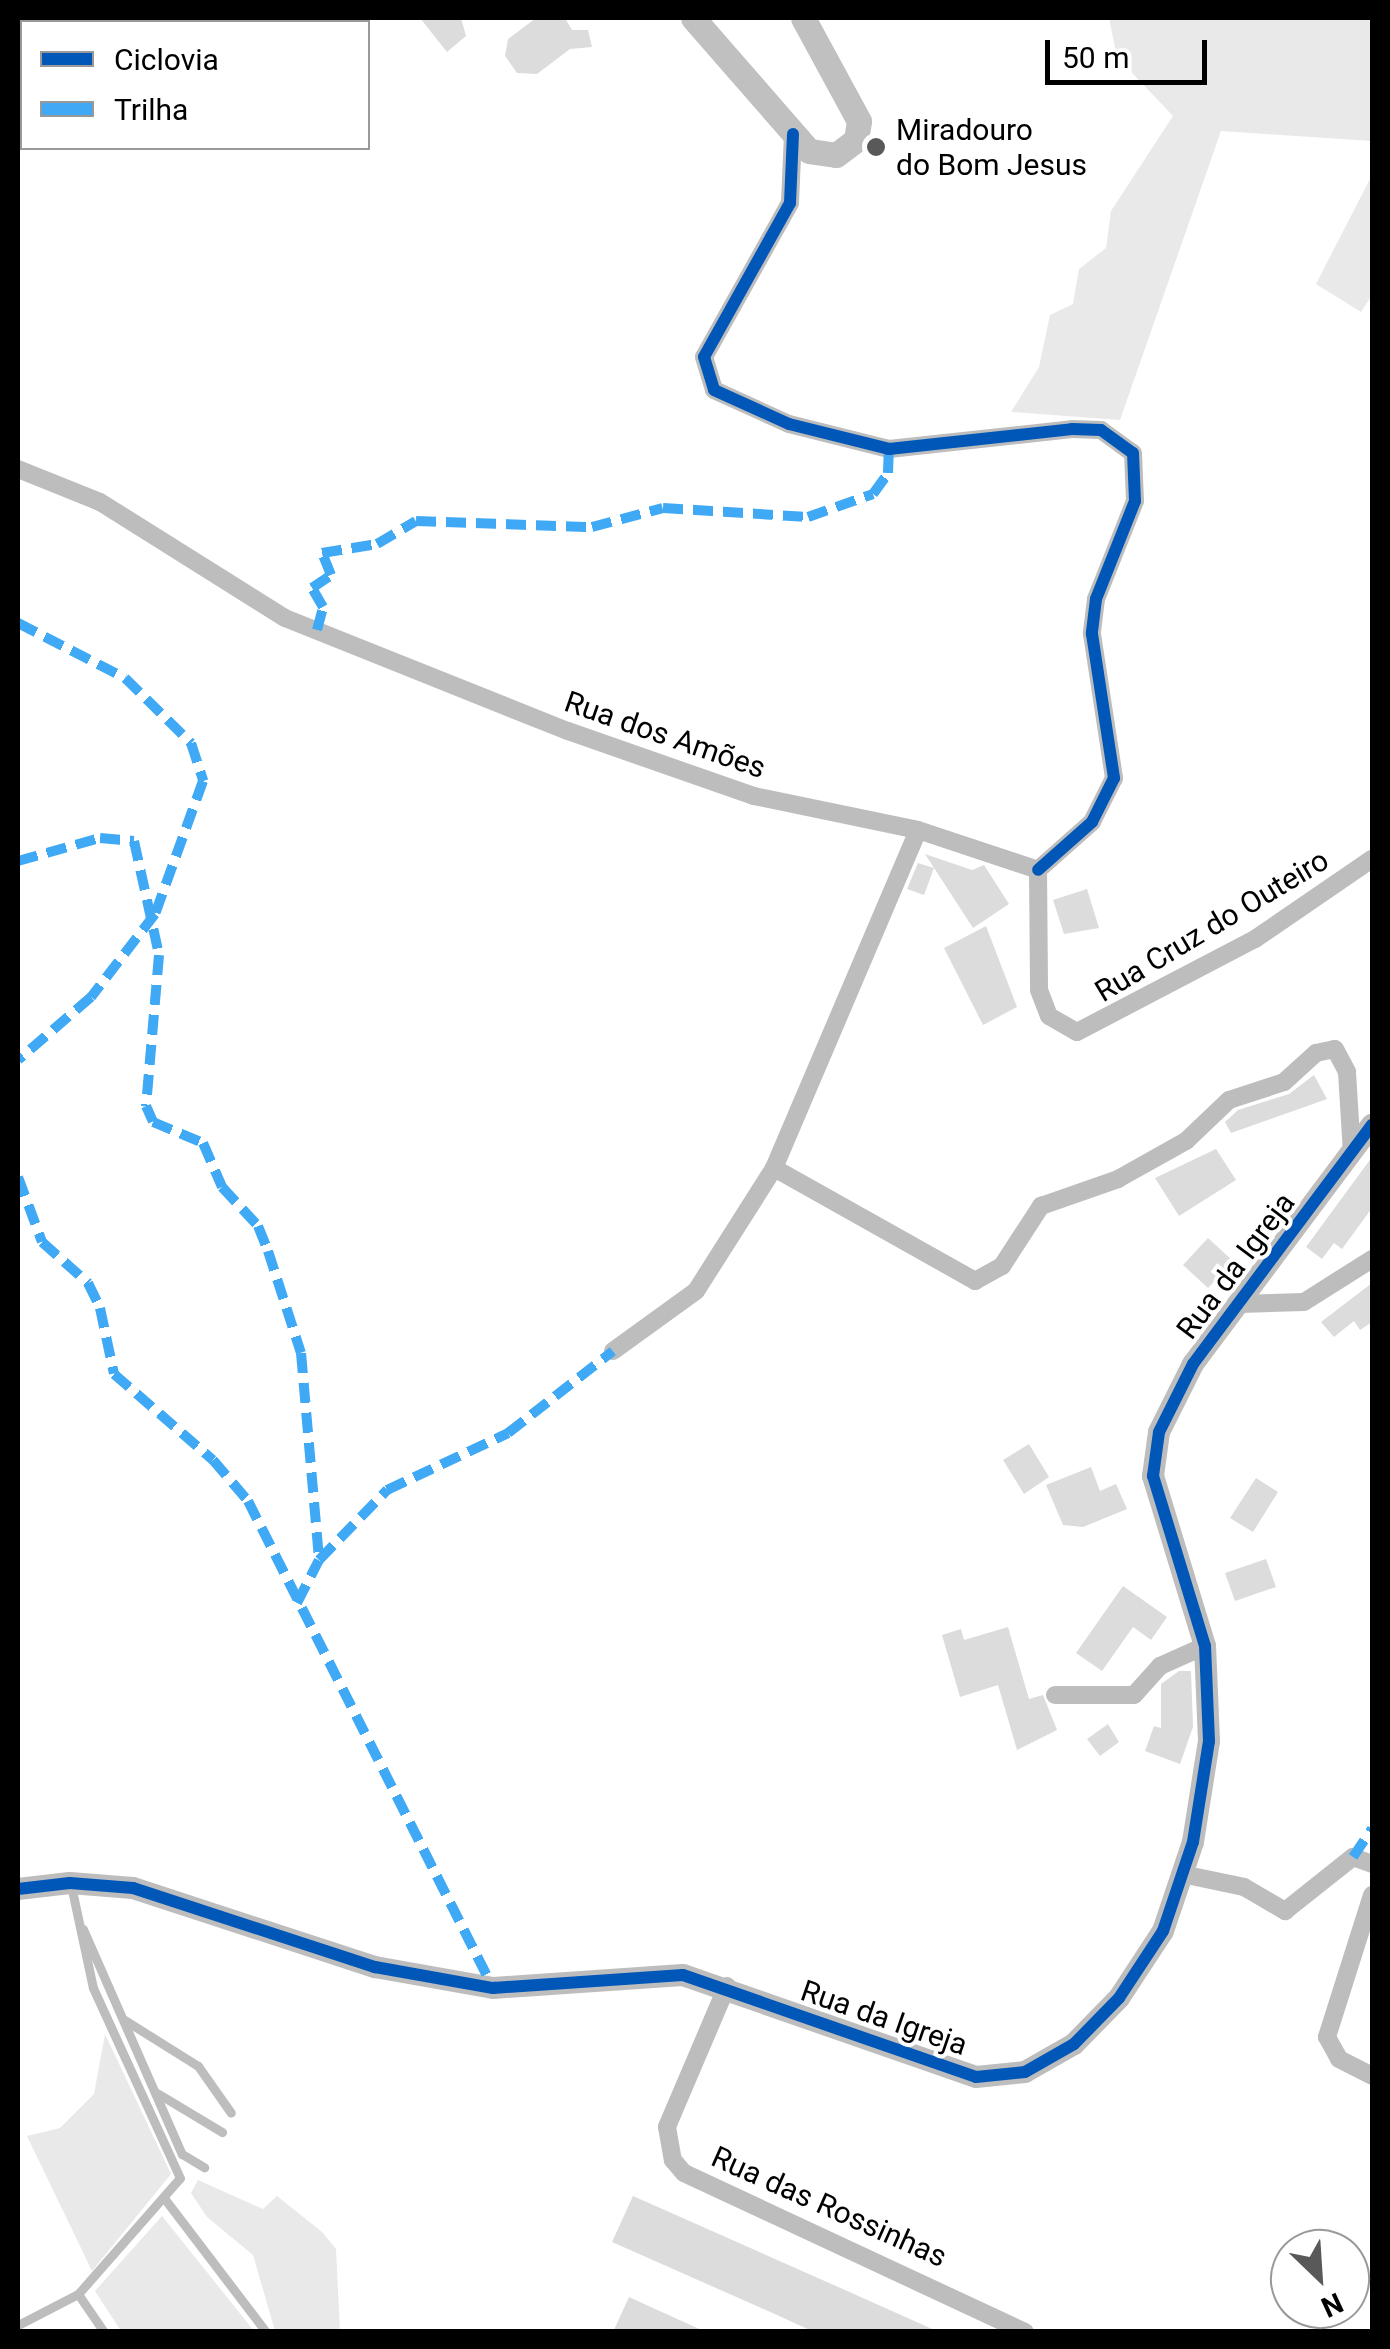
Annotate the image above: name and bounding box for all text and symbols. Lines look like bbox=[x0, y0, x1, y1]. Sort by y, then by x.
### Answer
legend bbox=[20, 20, 370, 150]
scale bar bbox=[1050, 20, 1212, 82]
text: 50 m bbox=[1062, 40, 1129, 75]
text: Ciclovia bbox=[114, 42, 219, 77]
text: Trilha bbox=[114, 92, 188, 127]
place label: Miradouro do Bom Jesus bbox=[896, 112, 1087, 182]
marker: Miradouro do Bom Jesus bbox=[865, 136, 887, 158]
street label: Rua dos Amões bbox=[560, 684, 770, 786]
street label: Rua Cruz do Outeiro bbox=[1089, 842, 1335, 1010]
street label: Rua da Igreja bbox=[1169, 1186, 1303, 1346]
street label: Rua da Igreja bbox=[796, 1973, 972, 2063]
street label: Rua das Rossinhas bbox=[706, 2139, 952, 2275]
north arrow bbox=[1270, 2229, 1370, 2329]
text: N bbox=[1316, 2286, 1348, 2324]

